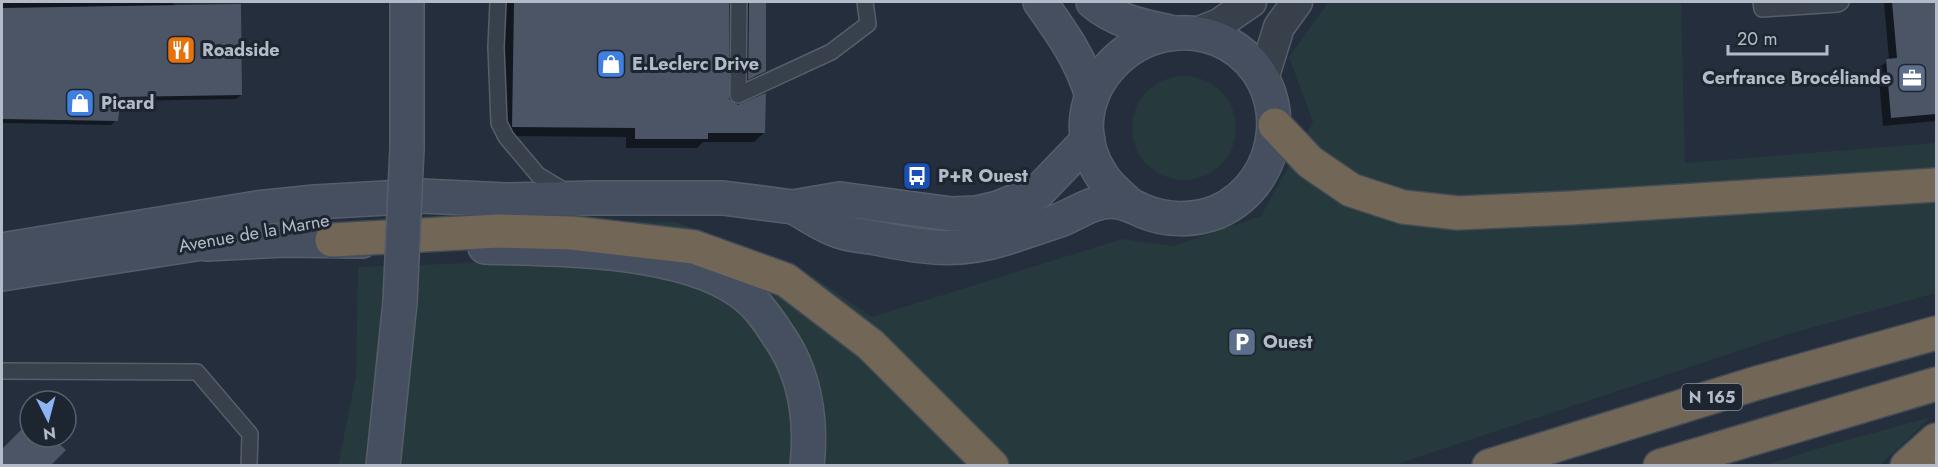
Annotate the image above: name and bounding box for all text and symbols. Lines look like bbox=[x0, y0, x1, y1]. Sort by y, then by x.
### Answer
scale bar bbox=[1728, 18, 1827, 56]
text: 20 m bbox=[1737, 26, 1777, 52]
restaurant icon: Roadside bbox=[165, 34, 197, 66]
place label: Roadside bbox=[202, 37, 280, 63]
shop icon: E.Leclerc Drive bbox=[595, 48, 627, 80]
place label: E.Leclerc Drive bbox=[632, 51, 759, 77]
office icon: Cerfrance Brocéliande bbox=[1896, 62, 1928, 94]
place label: Cerfrance Brocéliande bbox=[1702, 65, 1891, 91]
shop icon: Picard bbox=[64, 87, 96, 119]
place label: Picard bbox=[101, 90, 154, 116]
bus stop icon: P+R Ouest bbox=[901, 160, 933, 192]
place label: P+R Ouest bbox=[938, 163, 1028, 189]
street label: Avenue de la Marne bbox=[177, 207, 331, 259]
parking icon: Ouest bbox=[1226, 326, 1258, 358]
place label: Ouest bbox=[1263, 329, 1313, 355]
road number: N 165 bbox=[1682, 384, 1742, 410]
north arrow bbox=[18, 389, 78, 449]
text: N bbox=[42, 421, 57, 446]

